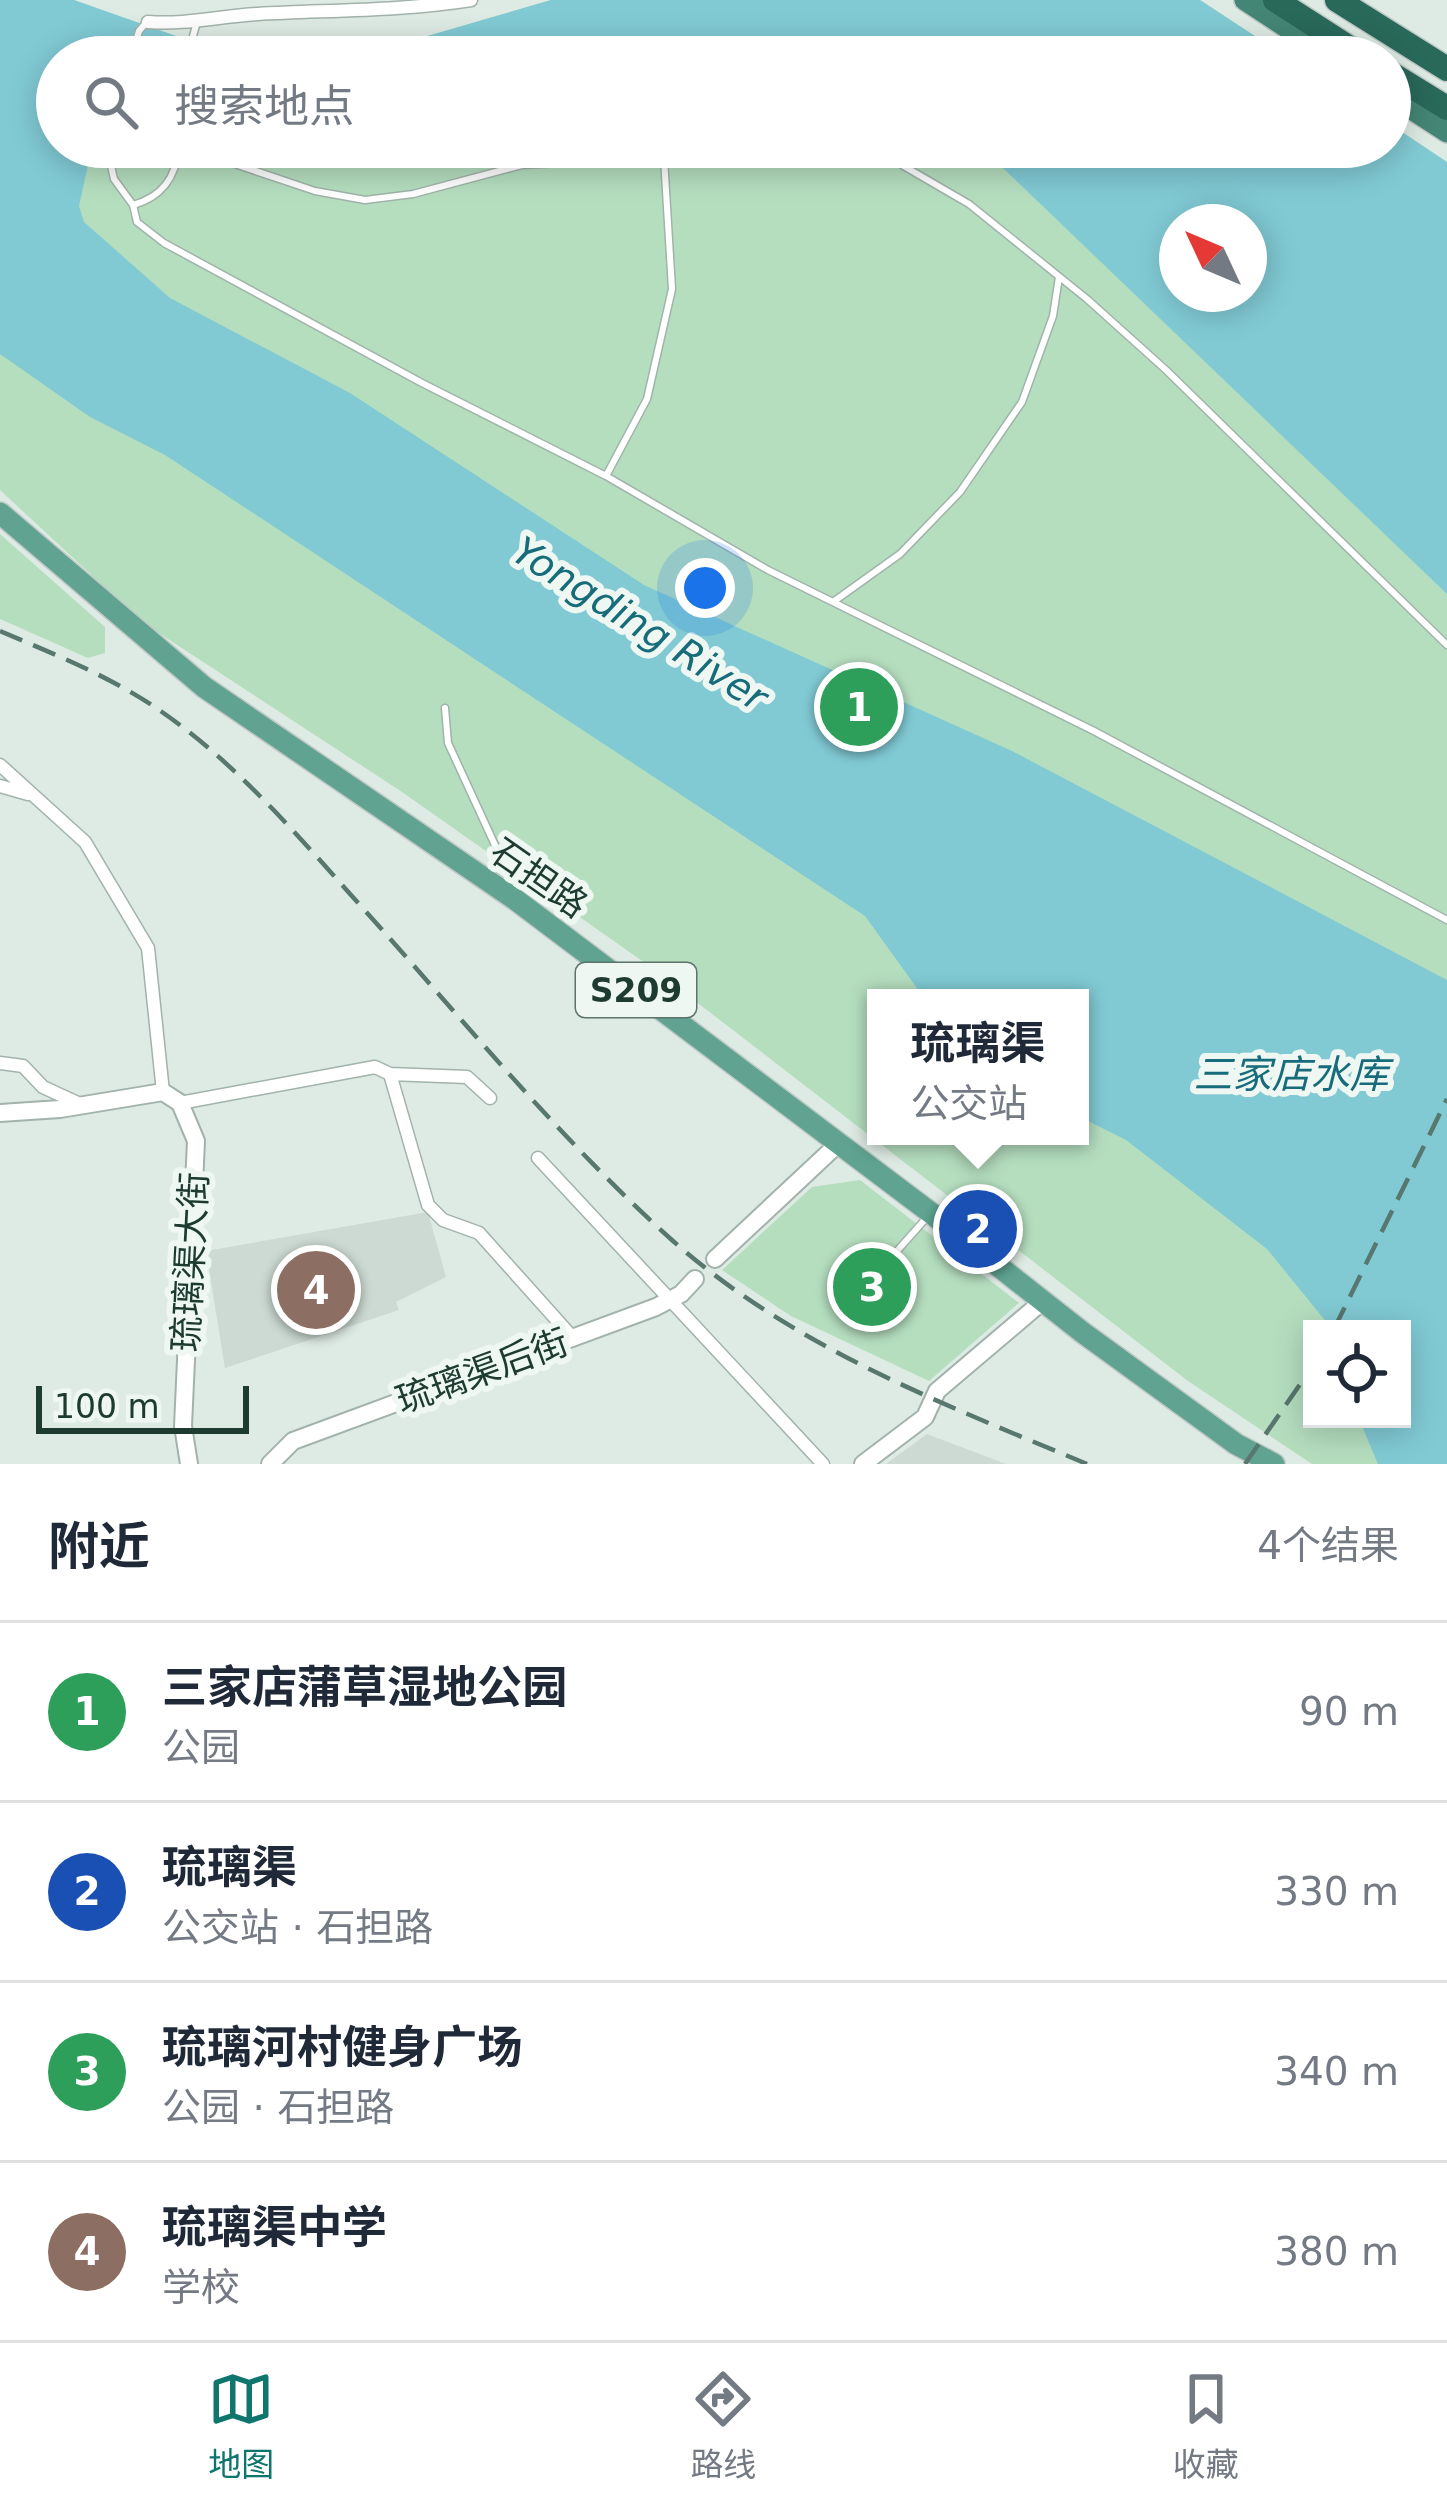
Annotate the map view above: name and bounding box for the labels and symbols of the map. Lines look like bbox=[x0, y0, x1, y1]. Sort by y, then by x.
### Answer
north arrow bbox=[1159, 204, 1267, 312]
water label: Yongding River bbox=[505, 528, 778, 722]
your location bbox=[675, 558, 735, 618]
pin: 1 bbox=[820, 662, 898, 752]
street label: 石担路 bbox=[483, 830, 595, 926]
road number: S209 bbox=[576, 963, 696, 1017]
water label: 三家店水库 bbox=[1193, 1052, 1394, 1097]
street label: 琉璃渠大街 bbox=[165, 1171, 215, 1353]
pin: 2 bbox=[939, 1184, 1017, 1274]
pin: 3 bbox=[833, 1242, 911, 1332]
pin: 4 bbox=[277, 1245, 355, 1335]
street label: 琉璃渠后街 bbox=[390, 1321, 574, 1421]
scale bar bbox=[36, 1380, 249, 1433]

